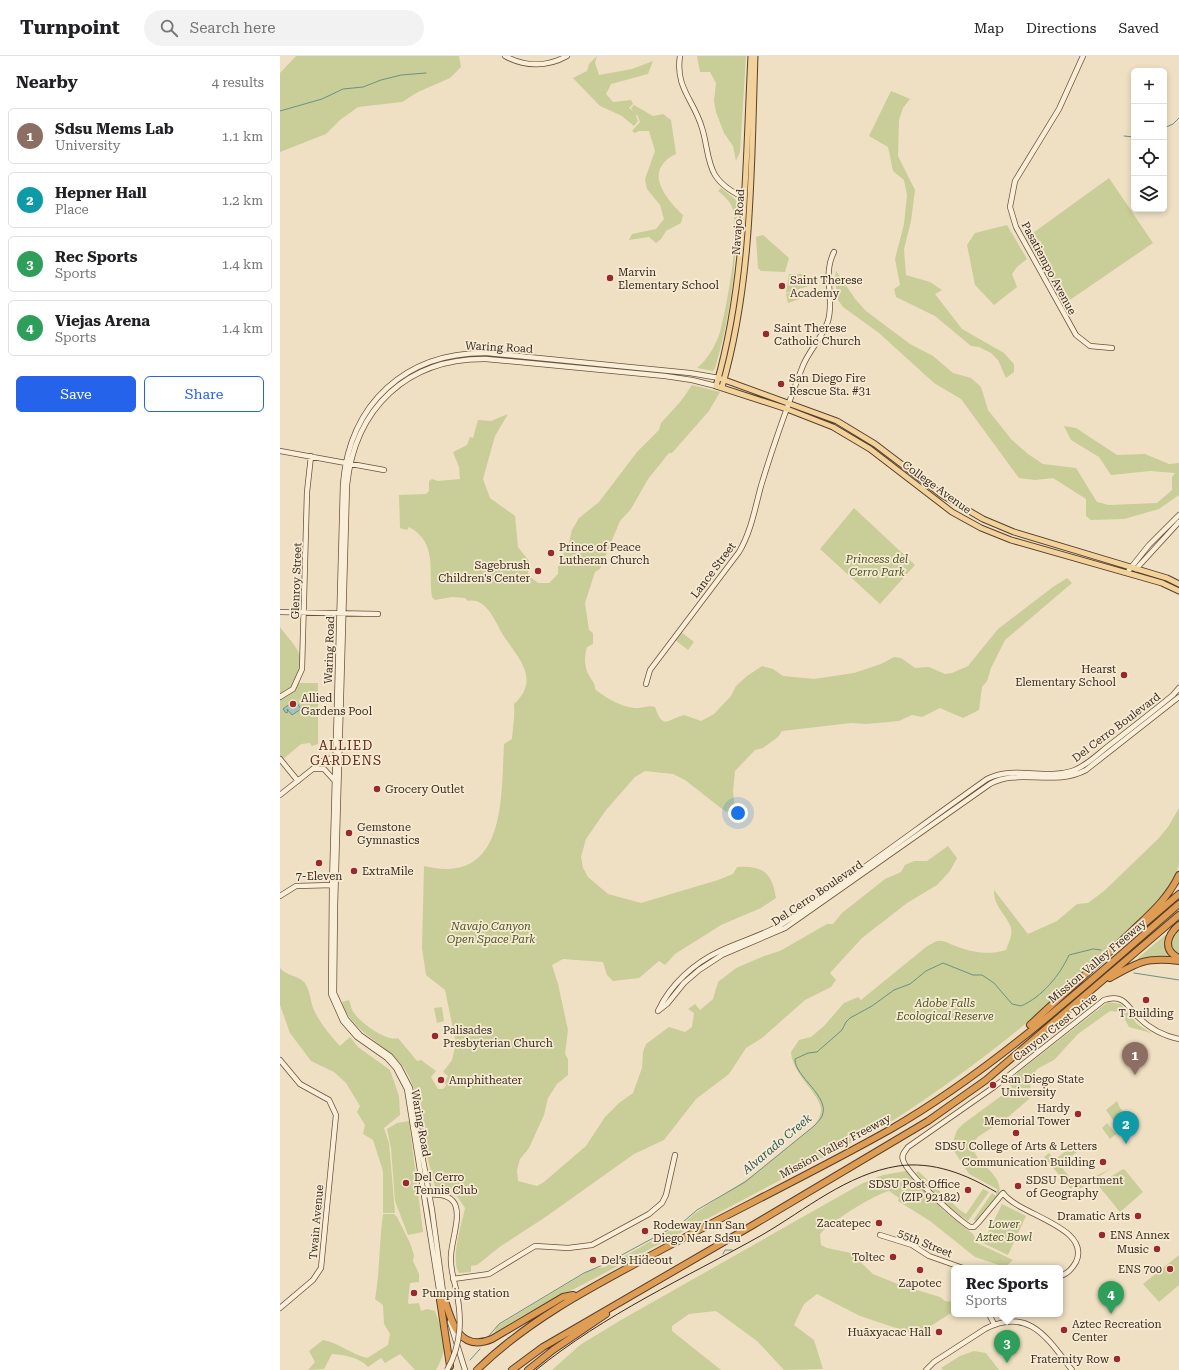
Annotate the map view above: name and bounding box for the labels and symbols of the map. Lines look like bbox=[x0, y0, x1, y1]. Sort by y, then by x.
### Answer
street label: Navajo Road bbox=[730, 189, 747, 256]
street label: Pasatiempo Avenue bbox=[1018, 219, 1079, 317]
place label: Marvin Elementary School bbox=[618, 266, 719, 292]
marker: Marvin Elementary School bbox=[605, 273, 615, 283]
place label: Saint Therese Academy bbox=[790, 274, 863, 300]
marker: Saint Therese Academy bbox=[777, 281, 787, 291]
place label: Saint Therese Catholic Church bbox=[774, 322, 861, 348]
marker: Saint Therese Catholic Church bbox=[761, 329, 771, 339]
street label: Waring Road bbox=[465, 339, 533, 356]
place label: San Diego Fire Rescue Sta. #31 bbox=[789, 372, 871, 398]
marker: San Diego Fire Rescue Sta. #31 bbox=[776, 379, 786, 389]
street label: College Avenue bbox=[900, 458, 974, 517]
street label: Lance Street bbox=[688, 540, 739, 601]
place label: Prince of Peace Lutheran Church bbox=[559, 541, 650, 567]
street label: Glenroy Street bbox=[289, 542, 304, 620]
marker: Prince of Peace Lutheran Church bbox=[546, 548, 556, 558]
park label: Princess del Cerro Park bbox=[845, 553, 908, 579]
place label: Sagebrush Children's Center bbox=[438, 559, 530, 585]
marker: Sagebrush Children's Center bbox=[533, 566, 543, 576]
street label: Waring Road bbox=[322, 616, 337, 684]
place label: Hearst Elementary School bbox=[1015, 663, 1117, 689]
marker: Hearst Elementary School bbox=[1119, 670, 1129, 680]
street label: Del Cerro Boulevard bbox=[1070, 690, 1163, 765]
place label: Allied Gardens Pool bbox=[301, 692, 373, 718]
marker: Allied Gardens Pool bbox=[288, 699, 298, 709]
district label: ALLIED GARDENS bbox=[310, 738, 382, 768]
place label: Grocery Outlet bbox=[385, 783, 464, 796]
marker: Grocery Outlet bbox=[372, 784, 382, 794]
your location bbox=[728, 803, 748, 823]
place label: Gemstone Gymnastics bbox=[357, 821, 420, 847]
marker: Gemstone Gymnastics bbox=[344, 828, 354, 838]
marker: 7-Eleven bbox=[314, 858, 324, 868]
street label: Del Cerro Boulevard bbox=[769, 858, 865, 929]
place label: ExtraMile bbox=[362, 865, 414, 878]
marker: ExtraMile bbox=[349, 866, 359, 876]
place label: 7-Eleven bbox=[296, 870, 342, 883]
street label: Mission Valley Freeway bbox=[1046, 916, 1149, 1006]
park label: Navajo Canyon Open Space Park bbox=[447, 920, 535, 946]
street label: Canyon Crest Drive bbox=[1011, 991, 1100, 1064]
marker: T Building bbox=[1141, 995, 1151, 1005]
park label: Adobe Falls Ecological Reserve bbox=[895, 997, 994, 1023]
place label: T Building bbox=[1118, 1007, 1174, 1020]
place label: Palisades Presbyterian Church bbox=[443, 1024, 553, 1050]
marker: Palisades Presbyterian Church bbox=[430, 1031, 440, 1041]
pin: 1 bbox=[1122, 1042, 1148, 1075]
place label: San Diego State University bbox=[1001, 1073, 1084, 1099]
place label: Amphitheater bbox=[449, 1074, 523, 1087]
marker: Amphitheater bbox=[436, 1075, 446, 1085]
marker: San Diego State University bbox=[988, 1080, 998, 1090]
street label: Waring Road bbox=[408, 1089, 433, 1158]
place label: Hardy Memorial Tower bbox=[984, 1102, 1070, 1128]
marker: Hardy Memorial Tower bbox=[1073, 1109, 1083, 1119]
water label: Alvarado Creek bbox=[739, 1111, 815, 1178]
street label: Mission Valley Freeway bbox=[778, 1111, 893, 1181]
pin: 2 bbox=[1113, 1111, 1139, 1144]
marker: SDSU College of Arts & Letters bbox=[1011, 1128, 1021, 1138]
place label: SDSU College of Arts & Letters bbox=[935, 1140, 1097, 1153]
place label: Communication Building bbox=[962, 1156, 1096, 1169]
marker: Communication Building bbox=[1098, 1157, 1108, 1167]
place label: Del Cerro Tennis Club bbox=[414, 1171, 478, 1197]
place label: SDSU Department of Geography bbox=[1026, 1174, 1123, 1200]
marker: Del Cerro Tennis Club bbox=[401, 1178, 411, 1188]
place label: SDSU Post Office (ZIP 92182) bbox=[869, 1178, 960, 1204]
marker: SDSU Department of Geography bbox=[1013, 1181, 1023, 1191]
street label: Twain Avenue bbox=[307, 1184, 326, 1260]
marker: SDSU Post Office (ZIP 92182) bbox=[963, 1185, 973, 1195]
place label: Dramatic Arts bbox=[1057, 1210, 1130, 1223]
marker: Dramatic Arts bbox=[1133, 1211, 1143, 1221]
place label: Zacatepec bbox=[817, 1217, 871, 1230]
marker: Zacatepec bbox=[874, 1218, 884, 1228]
park label: Lower Aztec Bowl bbox=[975, 1218, 1032, 1244]
place label: Rodeway Inn San Diego Near Sdsu bbox=[653, 1219, 745, 1245]
marker: Rodeway Inn San Diego Near Sdsu bbox=[640, 1226, 650, 1236]
street label: 55th Street bbox=[896, 1227, 954, 1260]
place label: ENS Annex bbox=[1110, 1229, 1170, 1242]
marker: ENS Annex bbox=[1097, 1230, 1107, 1240]
place label: Music bbox=[1117, 1243, 1149, 1256]
marker: Music bbox=[1152, 1244, 1162, 1254]
place label: Toltec bbox=[852, 1251, 885, 1264]
marker: Toltec bbox=[888, 1252, 898, 1262]
place label: Del’s Hideout bbox=[601, 1254, 673, 1267]
marker: Del’s Hideout bbox=[588, 1255, 598, 1265]
place label: ENS 700 bbox=[1118, 1263, 1162, 1276]
marker: ENS 700 bbox=[1165, 1264, 1175, 1274]
marker: Zapotec bbox=[915, 1265, 925, 1275]
place label: Zapotec bbox=[898, 1277, 942, 1290]
pin: 4 bbox=[1098, 1281, 1124, 1314]
place label: Pumping station bbox=[422, 1287, 510, 1300]
marker: Pumping station bbox=[409, 1288, 419, 1298]
place label: Aztec Recreation Center bbox=[1072, 1318, 1162, 1344]
marker: Aztec Recreation Center bbox=[1059, 1325, 1069, 1335]
place label: Huāxyacac Hall bbox=[847, 1326, 932, 1339]
marker: Huāxyacac Hall bbox=[934, 1327, 944, 1337]
pin: 3 bbox=[994, 1330, 1020, 1363]
place label: Fraternity Row bbox=[1030, 1353, 1110, 1366]
marker: Fraternity Row bbox=[1112, 1354, 1122, 1364]

